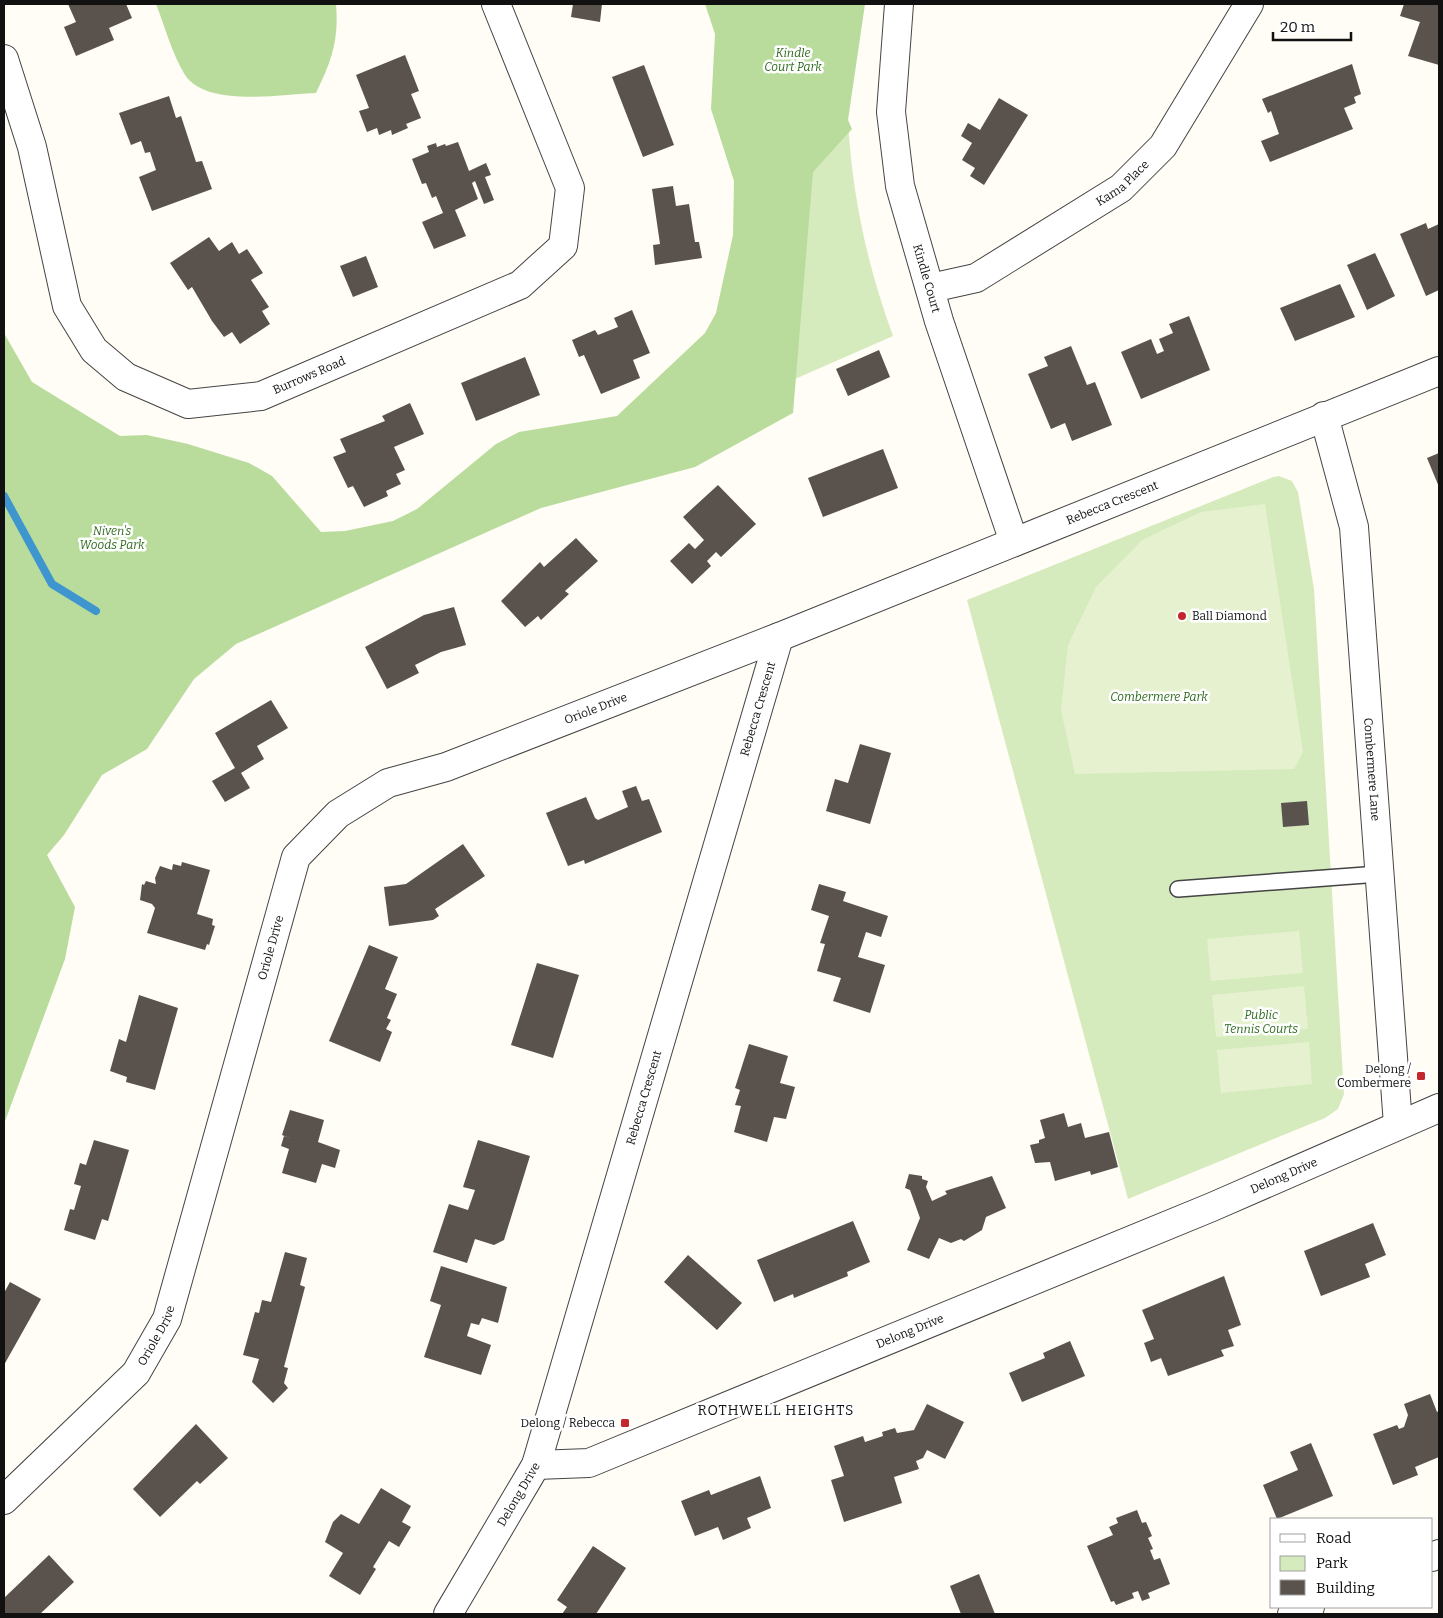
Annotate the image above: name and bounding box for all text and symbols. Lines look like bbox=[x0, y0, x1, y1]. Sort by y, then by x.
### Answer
scale bar bbox=[1273, 10, 1350, 42]
text: 20 m bbox=[1280, 18, 1316, 36]
park label: Kindle Court Park bbox=[764, 46, 822, 74]
street label: Kama Place bbox=[1094, 157, 1152, 209]
street label: Kindle Court bbox=[910, 243, 943, 315]
street label: Burrows Road bbox=[271, 354, 347, 397]
street label: Rebecca Crescent bbox=[1064, 478, 1161, 527]
park label: Niven's Woods Park bbox=[80, 524, 145, 552]
place label: Ball Diamond bbox=[1192, 609, 1267, 623]
marker: Ball Diamond bbox=[1176, 610, 1188, 622]
street label: Rebecca Crescent bbox=[737, 659, 779, 758]
street label: Oriole Drive bbox=[562, 690, 629, 727]
park label: Combermere Park bbox=[1110, 690, 1208, 704]
street label: Combermere Lane bbox=[1361, 717, 1383, 822]
street label: Oriole Drive bbox=[255, 914, 286, 982]
park label: Public Tennis Courts bbox=[1224, 1008, 1298, 1036]
street label: Rebecca Crescent bbox=[623, 1048, 665, 1146]
place label: Delong / Combermere bbox=[1337, 1062, 1411, 1090]
marker: Delong / Combermere bbox=[1415, 1070, 1427, 1082]
street label: Delong Drive bbox=[1248, 1155, 1320, 1196]
street label: Oriole Drive bbox=[135, 1304, 177, 1368]
street label: Delong Drive bbox=[874, 1311, 946, 1351]
district label: ROTHWELL HEIGHTS bbox=[698, 1402, 854, 1419]
place label: Delong / Rebecca bbox=[521, 1416, 615, 1430]
marker: Delong / Rebecca bbox=[619, 1417, 631, 1429]
street label: Delong Drive bbox=[494, 1460, 543, 1529]
legend bbox=[1270, 1518, 1433, 1608]
text: Road bbox=[1316, 1529, 1351, 1547]
text: Park bbox=[1316, 1554, 1348, 1572]
text: Building bbox=[1316, 1579, 1375, 1597]

